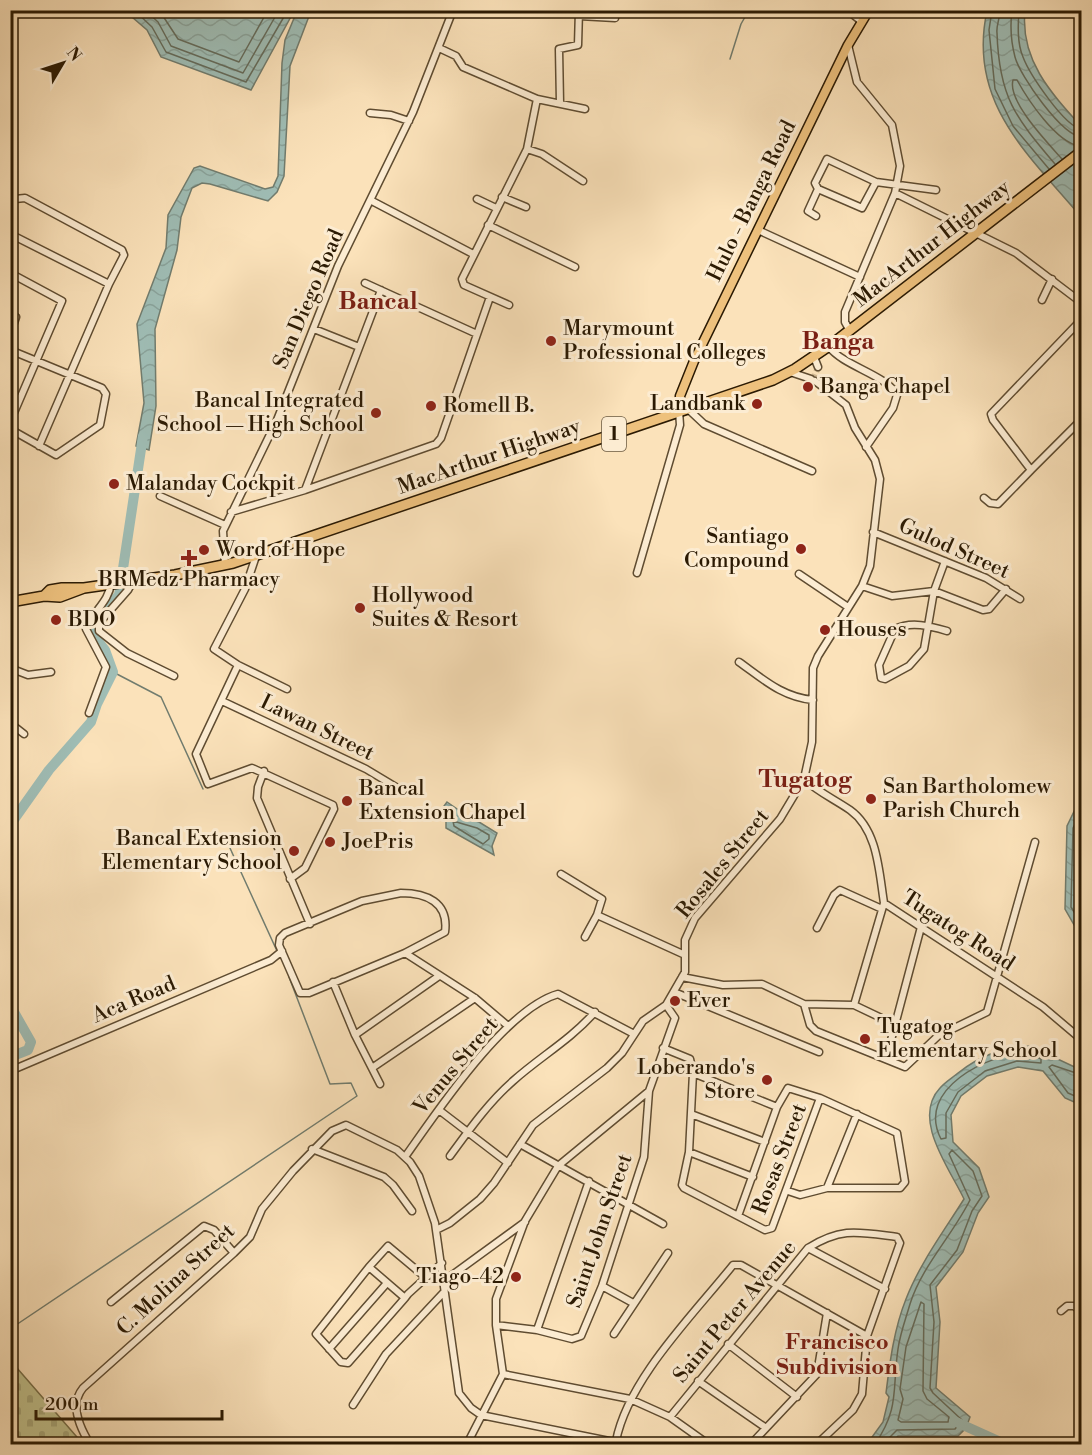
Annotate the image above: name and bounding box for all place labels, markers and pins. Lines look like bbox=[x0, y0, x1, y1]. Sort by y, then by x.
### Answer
place label: Marymount Professional Colleges bbox=[563, 316, 766, 366]
marker: Marymount Professional Colleges bbox=[544, 334, 558, 348]
place label: Banga Chapel bbox=[819, 374, 950, 400]
marker: Banga Chapel bbox=[801, 380, 815, 394]
place label: Bancal Integrated School — High School bbox=[157, 388, 364, 438]
place label: Landbank bbox=[650, 391, 746, 417]
place label: Romell B. bbox=[443, 393, 534, 419]
marker: Landbank bbox=[750, 397, 764, 411]
marker: Romell B. bbox=[424, 399, 438, 413]
marker: Bancal Integrated School — High School bbox=[369, 406, 383, 420]
place label: Malanday Cockpit bbox=[126, 471, 296, 497]
marker: Malanday Cockpit bbox=[107, 477, 121, 491]
place label: Santiago Compound bbox=[684, 524, 789, 574]
place label: Word of Hope bbox=[215, 537, 345, 563]
marker: Santiago Compound bbox=[794, 542, 808, 556]
marker: Word of Hope bbox=[197, 543, 211, 557]
marker: BRMedz Pharmacy bbox=[182, 551, 196, 565]
place label: BRMedz Pharmacy bbox=[97, 567, 281, 593]
place label: Hollywood Suites & Resort bbox=[372, 583, 519, 633]
marker: Hollywood Suites & Resort bbox=[353, 601, 367, 615]
place label: BDO bbox=[67, 607, 116, 633]
marker: BDO bbox=[49, 613, 63, 627]
place label: Houses bbox=[837, 617, 907, 643]
marker: Houses bbox=[818, 623, 832, 637]
place label: San Bartholomew Parish Church bbox=[883, 774, 1052, 824]
place label: Bancal Extension Chapel bbox=[358, 776, 526, 826]
marker: San Bartholomew Parish Church bbox=[864, 792, 878, 806]
marker: Bancal Extension Chapel bbox=[340, 794, 354, 808]
place label: Bancal Extension Elementary School bbox=[102, 826, 282, 876]
place label: JoePris bbox=[341, 829, 413, 855]
marker: JoePris bbox=[323, 835, 337, 849]
marker: Bancal Extension Elementary School bbox=[287, 844, 301, 858]
place label: Ever bbox=[687, 988, 731, 1014]
marker: Ever bbox=[668, 994, 682, 1008]
place label: Tugatog Elementary School bbox=[877, 1014, 1057, 1064]
marker: Tugatog Elementary School bbox=[858, 1032, 872, 1046]
place label: Loberando's Store bbox=[637, 1055, 755, 1105]
marker: Loberando's Store bbox=[760, 1073, 774, 1087]
place label: Tiago-42 bbox=[416, 1264, 504, 1290]
marker: Tiago-42 bbox=[509, 1270, 523, 1284]

